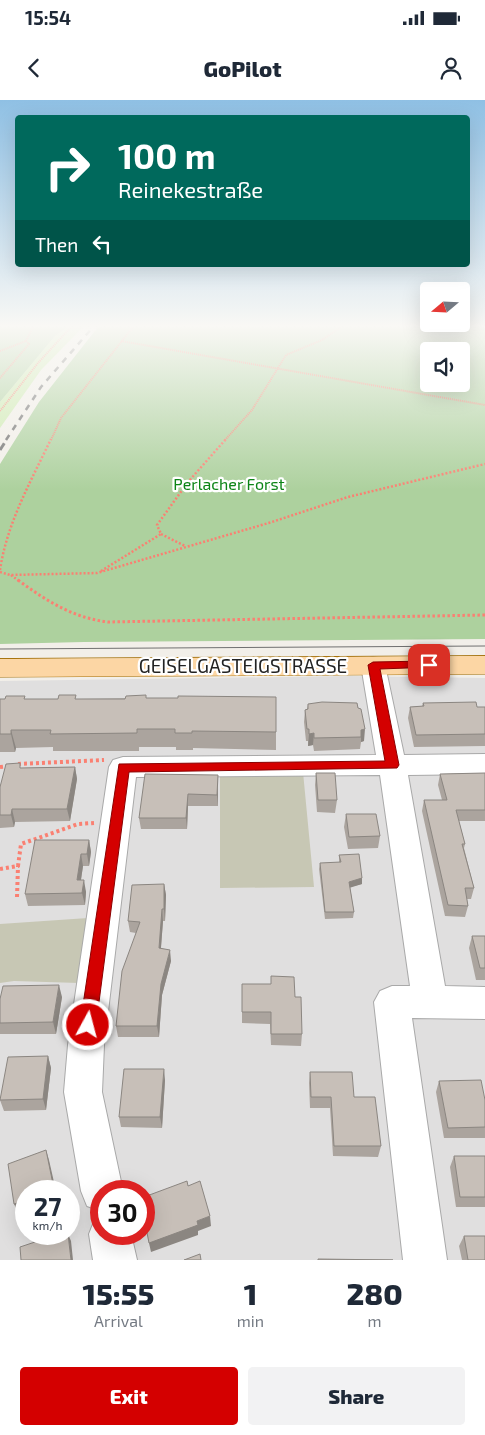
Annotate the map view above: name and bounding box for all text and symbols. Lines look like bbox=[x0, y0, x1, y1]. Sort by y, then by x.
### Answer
text: 15:54 bbox=[25, 6, 71, 29]
icon: back bbox=[20, 54, 48, 82]
icon: person bbox=[437, 54, 465, 82]
text: GoPilot bbox=[203, 55, 282, 81]
text: 100 m bbox=[118, 134, 216, 176]
icon: right bbox=[35, 135, 100, 200]
text: Reinekestraße bbox=[118, 176, 263, 202]
icon: left bbox=[88, 230, 116, 258]
text: Then bbox=[35, 233, 78, 256]
north arrow bbox=[420, 282, 470, 332]
map controls bbox=[420, 282, 470, 392]
button: sound bbox=[420, 342, 470, 392]
park label: Perlacher Forst bbox=[173, 474, 285, 493]
pin bbox=[408, 644, 450, 686]
icon: arrive bbox=[415, 651, 443, 679]
street label: GEISELGASTEIGSTRASSE bbox=[139, 654, 347, 677]
position arrow bbox=[61, 998, 113, 1050]
speed limit sign: 30 bbox=[90, 1180, 155, 1245]
text: 27 bbox=[34, 1191, 61, 1221]
text: km/h bbox=[33, 1218, 62, 1232]
text: 15:55 bbox=[82, 1275, 154, 1311]
text: 1 bbox=[244, 1275, 257, 1311]
text: 280 bbox=[347, 1275, 403, 1311]
text: Arrival bbox=[94, 1311, 143, 1330]
text: min bbox=[237, 1311, 264, 1330]
text: m bbox=[368, 1311, 382, 1330]
button: Exit bbox=[20, 1367, 238, 1425]
button: Share bbox=[248, 1367, 465, 1425]

